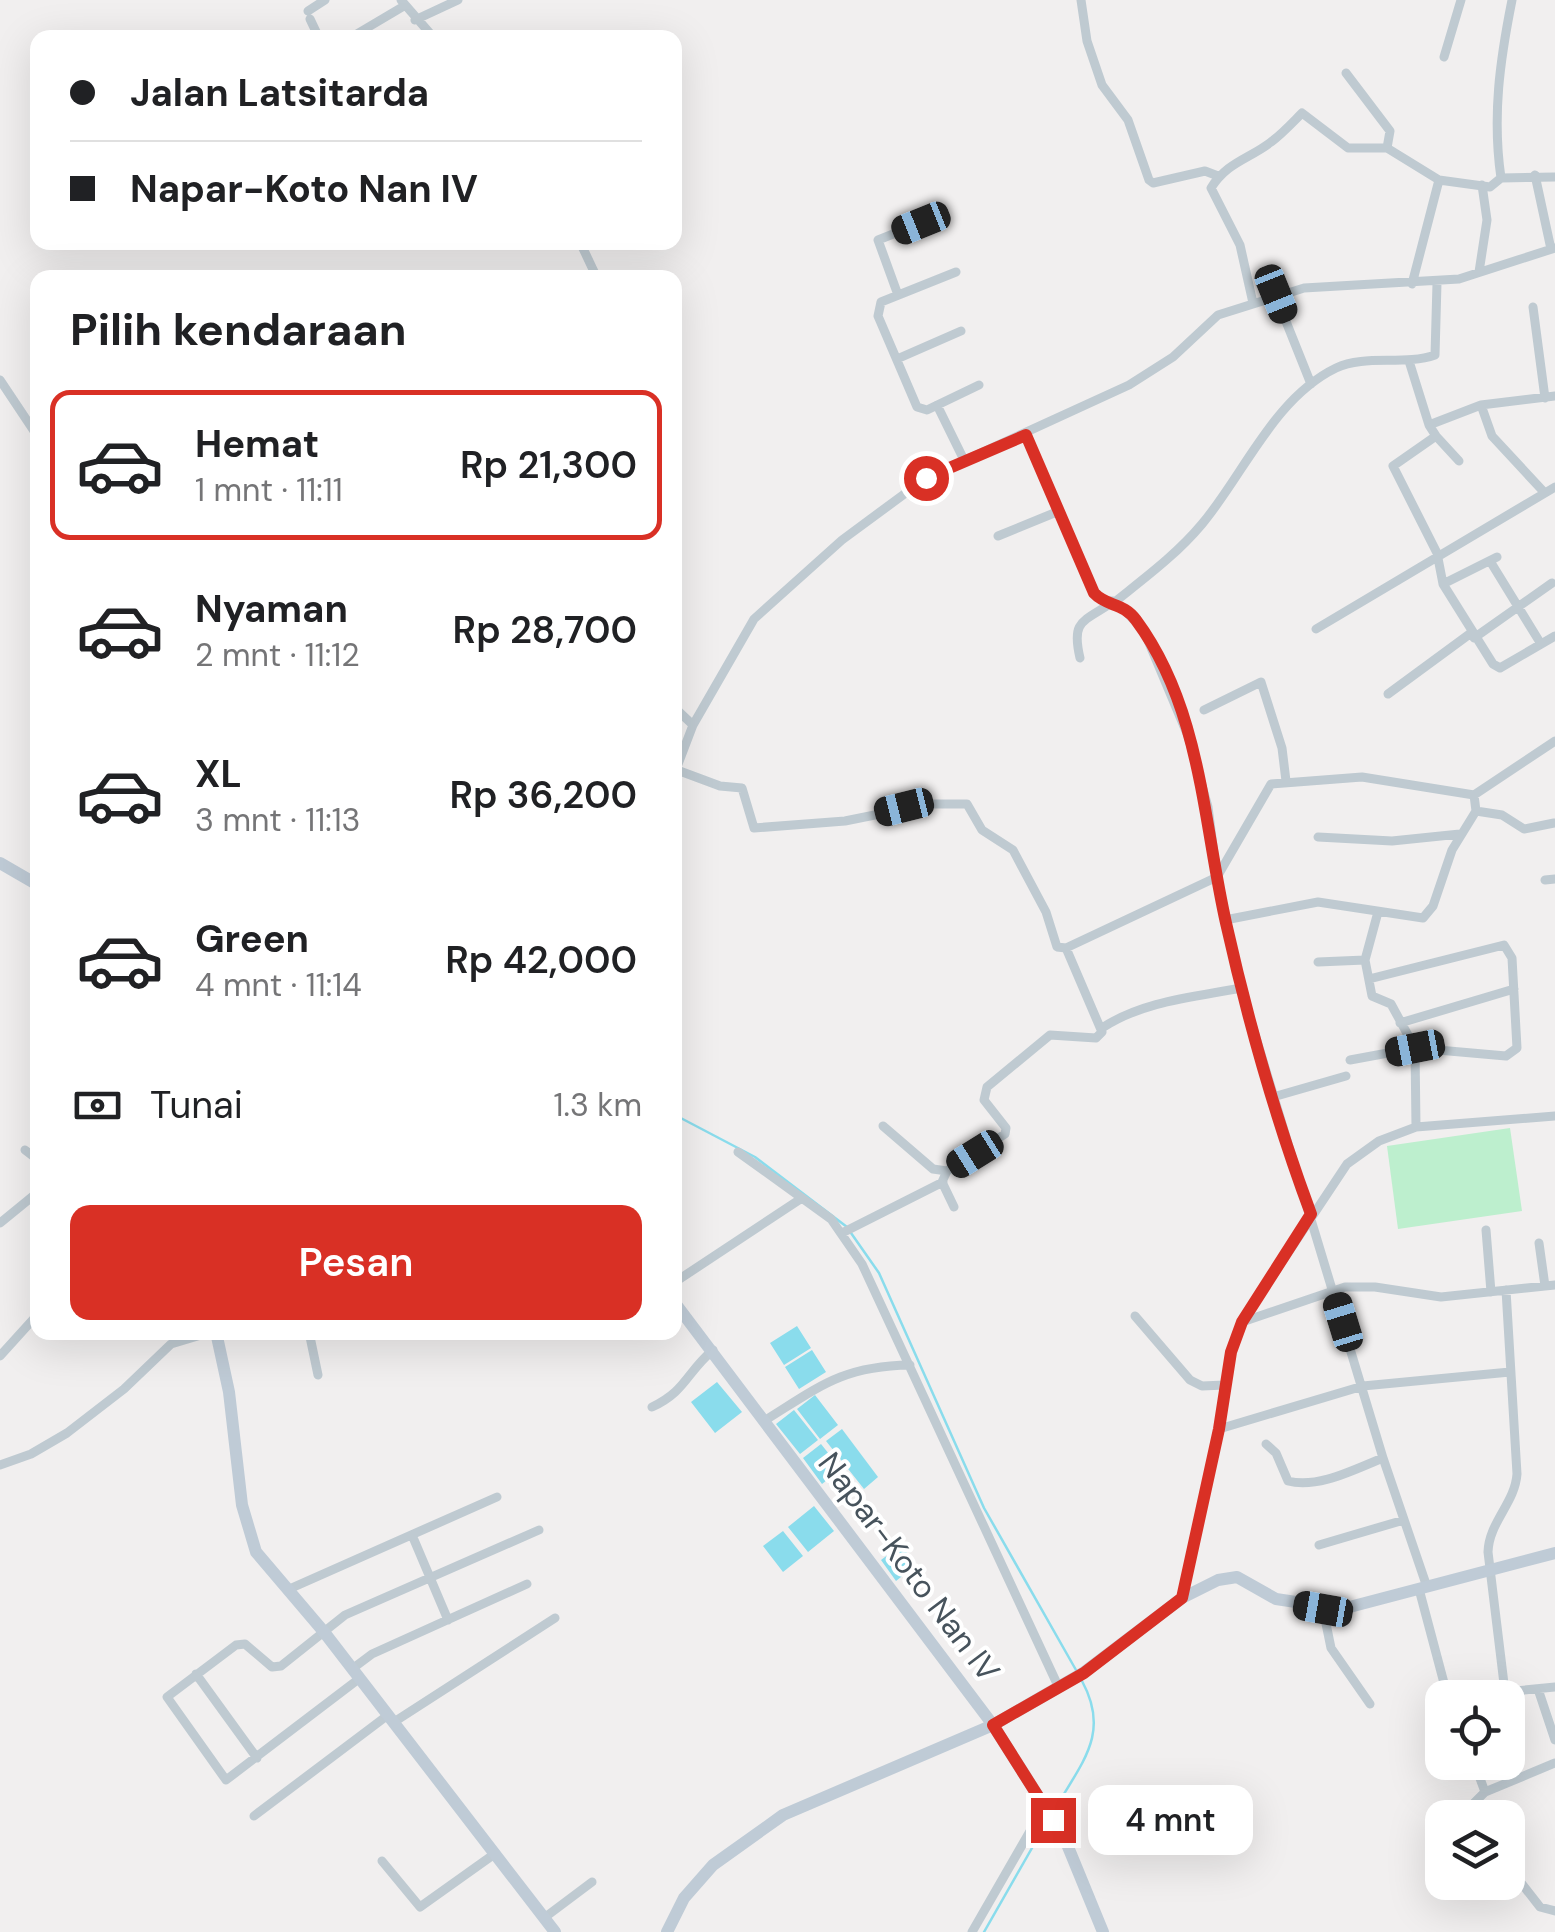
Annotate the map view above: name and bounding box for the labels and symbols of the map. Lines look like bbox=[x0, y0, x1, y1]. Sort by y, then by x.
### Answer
car bbox=[888, 198, 954, 248]
car bbox=[1251, 261, 1301, 327]
route start bbox=[904, 456, 949, 501]
car bbox=[871, 785, 937, 829]
car bbox=[1383, 1028, 1447, 1068]
car bbox=[942, 1125, 1008, 1183]
car bbox=[1320, 1289, 1366, 1355]
street label: Napar-Koto Nan IV bbox=[809, 1444, 1009, 1690]
car bbox=[1291, 1589, 1355, 1629]
callout: 4 mnt bbox=[1088, 1785, 1253, 1855]
route end bbox=[1031, 1798, 1076, 1843]

